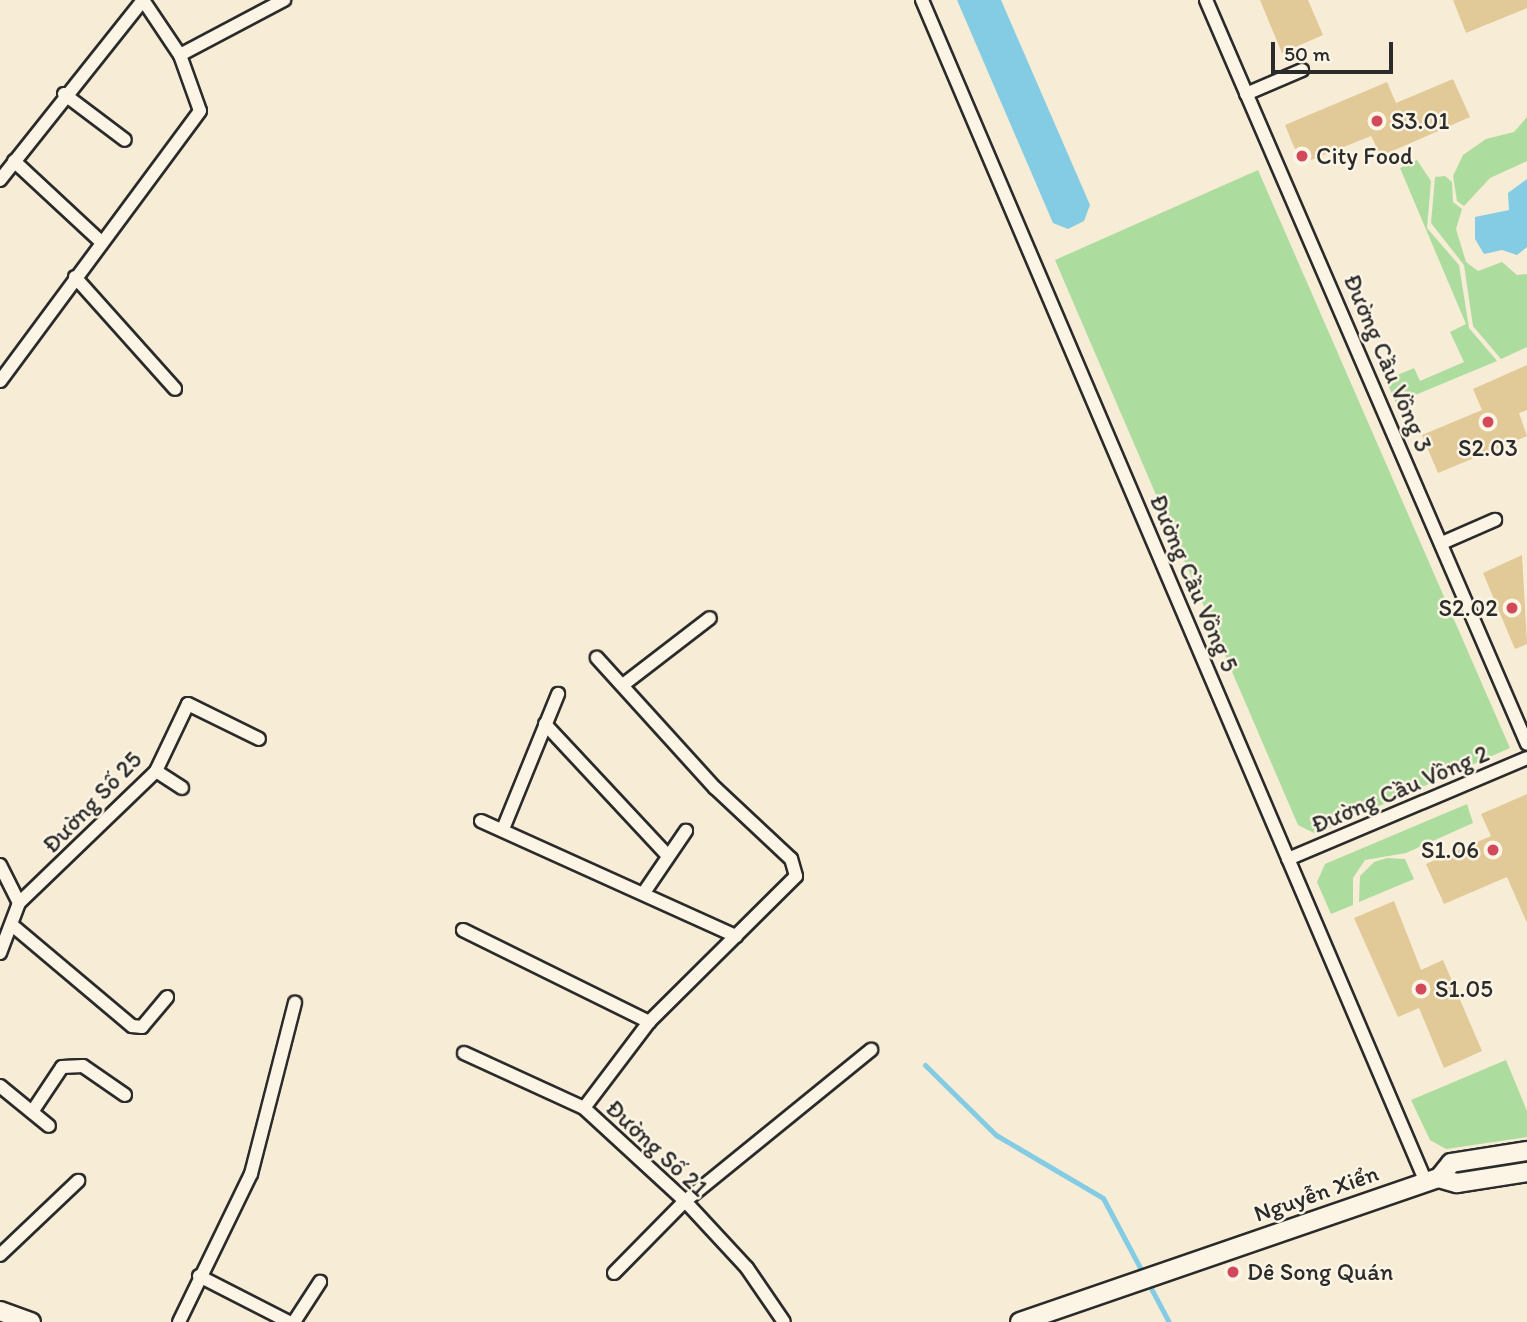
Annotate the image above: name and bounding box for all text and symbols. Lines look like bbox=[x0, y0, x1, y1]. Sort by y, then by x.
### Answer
scale bar bbox=[1275, 28, 1398, 72]
text: 50 m bbox=[1284, 41, 1330, 66]
place label: S3.01 bbox=[1391, 107, 1449, 135]
marker: S3.01 bbox=[1369, 113, 1385, 129]
place label: City Food bbox=[1316, 142, 1413, 170]
marker: City Food bbox=[1294, 148, 1310, 164]
street label: Đường Cầu Vồng 3 bbox=[1338, 270, 1438, 456]
marker: S2.03 bbox=[1480, 414, 1496, 430]
place label: S2.03 bbox=[1458, 434, 1518, 462]
street label: Đường Cầu Vồng 5 bbox=[1144, 490, 1244, 676]
place label: S2.02 bbox=[1439, 594, 1498, 622]
marker: S2.02 bbox=[1504, 600, 1520, 616]
street label: Đường Cầu Vồng 2 bbox=[1307, 739, 1493, 839]
street label: Đường Số 25 bbox=[36, 745, 148, 859]
place label: S1.06 bbox=[1421, 836, 1479, 864]
marker: S1.06 bbox=[1485, 842, 1501, 858]
place label: S1.05 bbox=[1435, 975, 1493, 1003]
marker: S1.05 bbox=[1413, 981, 1429, 997]
street label: Đường Số 21 bbox=[600, 1094, 714, 1202]
street label: Nguyễn Xiển bbox=[1250, 1158, 1382, 1228]
place label: Dê Song Quán bbox=[1247, 1258, 1393, 1286]
marker: Dê Song Quán bbox=[1225, 1264, 1241, 1280]

